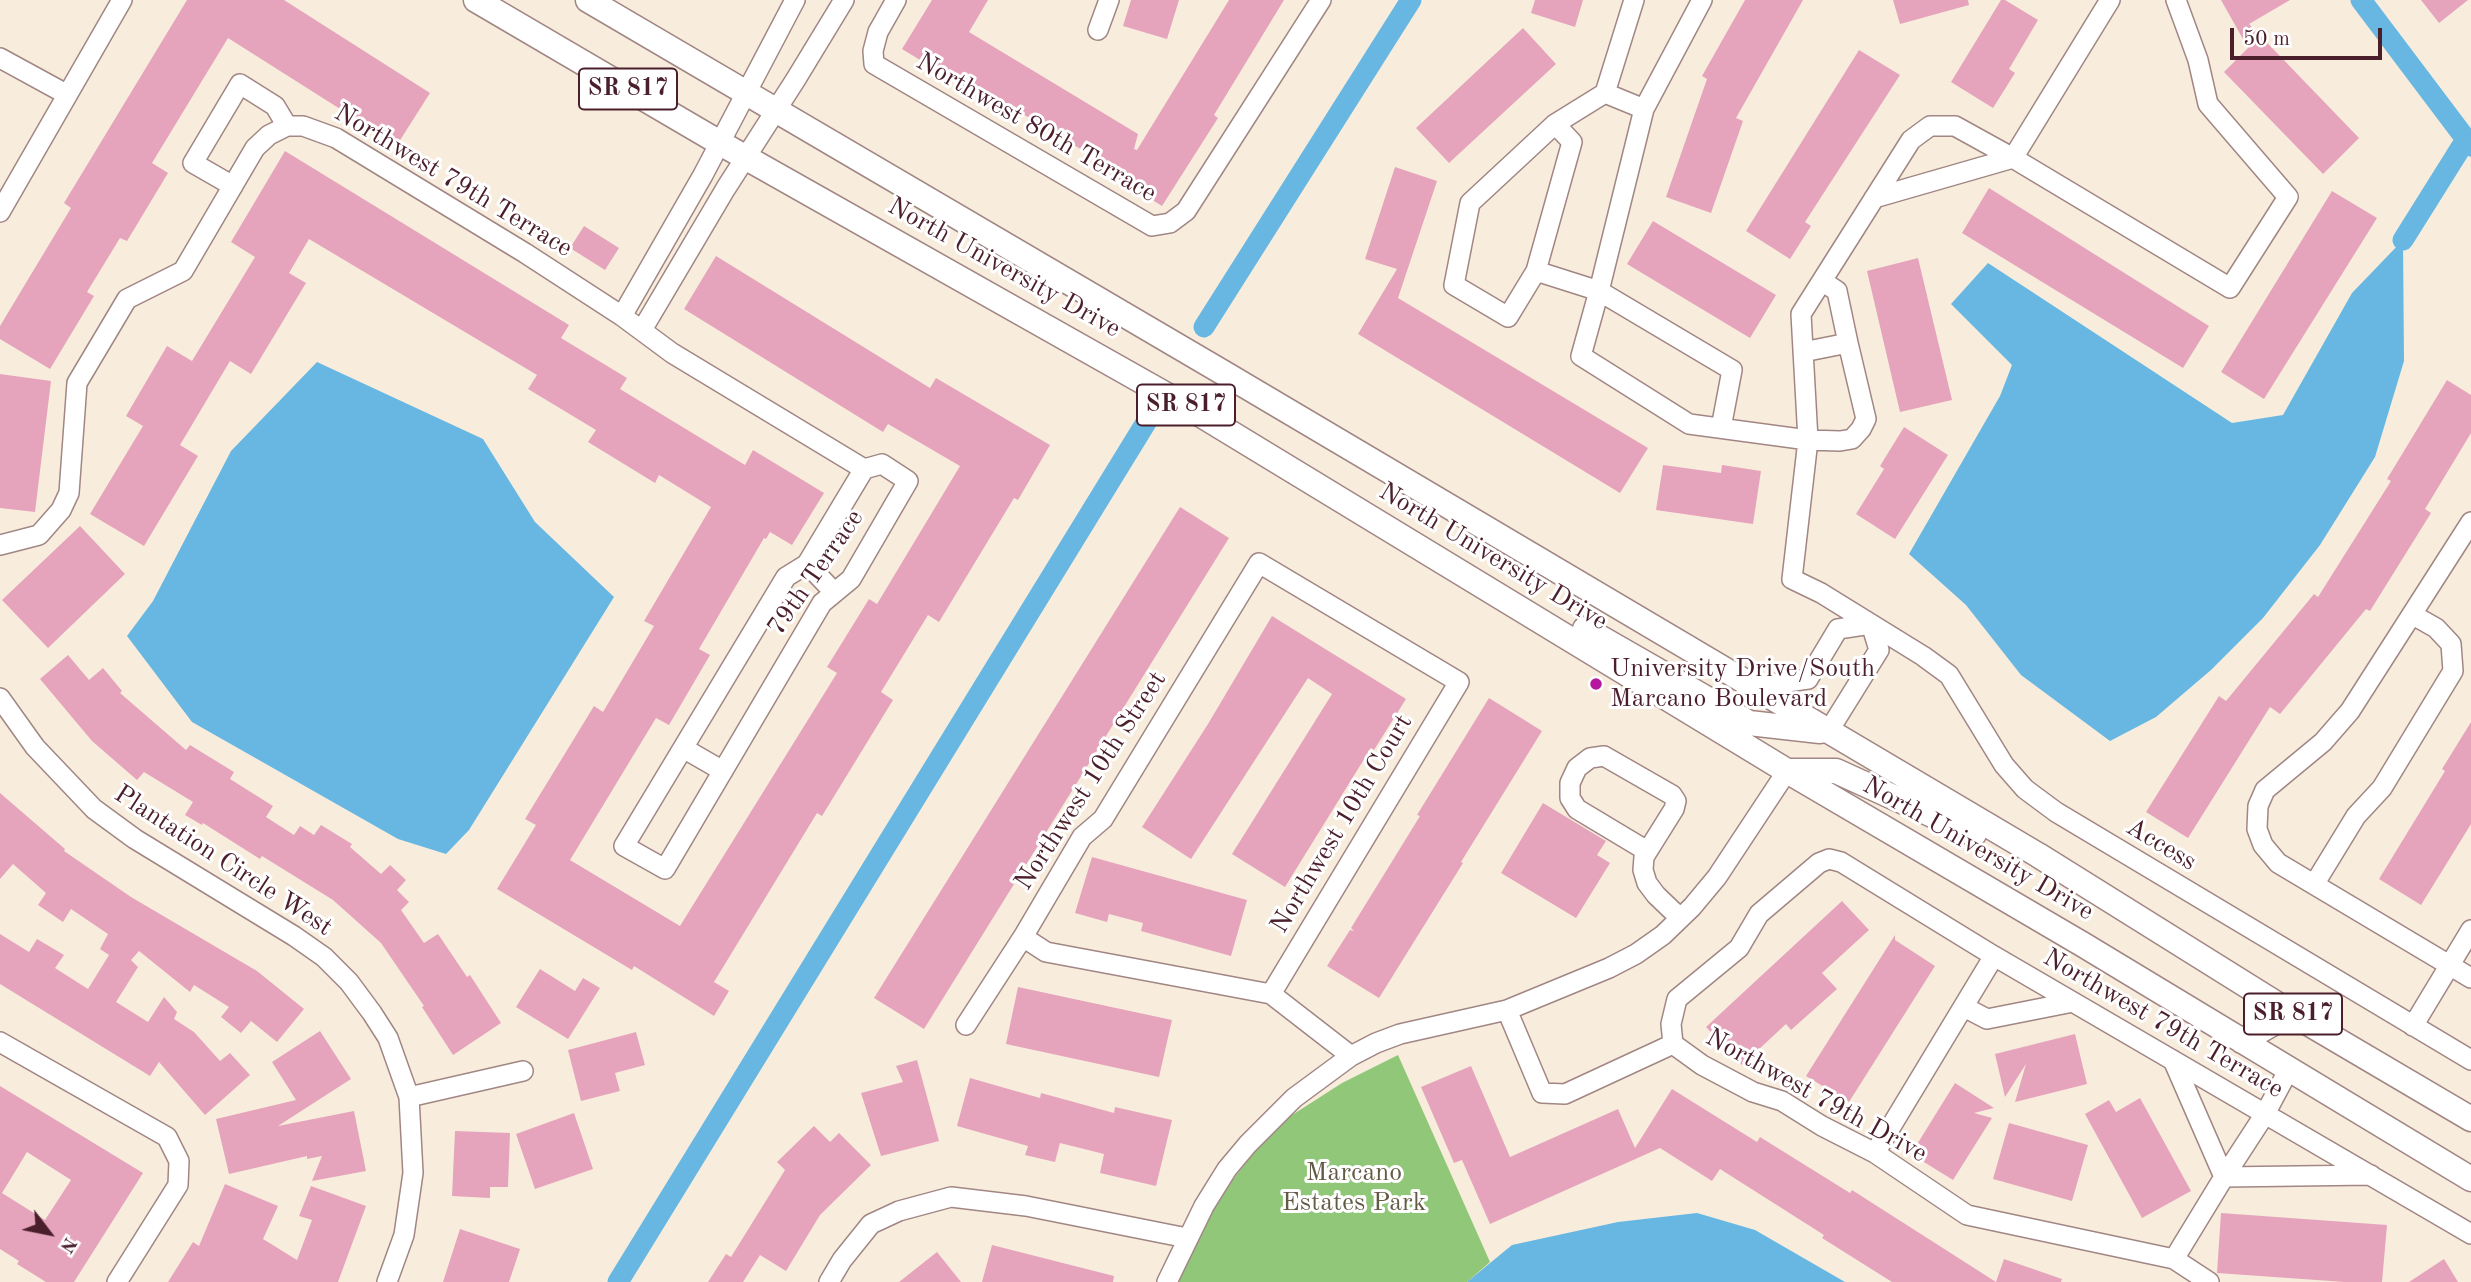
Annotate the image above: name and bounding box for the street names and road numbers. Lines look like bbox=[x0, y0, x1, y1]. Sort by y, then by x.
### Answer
street label: Northwest 80th Terrace bbox=[910, 46, 1162, 210]
road number: SR 817 bbox=[579, 68, 677, 110]
street label: Northwest 79th Terrace bbox=[328, 98, 578, 264]
street label: North University Drive bbox=[882, 191, 1126, 345]
road number: SR 817 bbox=[1137, 384, 1235, 426]
street label: North University Drive bbox=[1373, 476, 1613, 638]
street label: 79th Terrace bbox=[761, 504, 871, 642]
street label: Northwest 10th Street bbox=[1008, 666, 1174, 896]
street label: Northwest 10th Court bbox=[1264, 709, 1420, 939]
street label: North University Drive bbox=[1857, 770, 2099, 928]
street label: Plantation Circle West bbox=[108, 779, 338, 943]
street label: Access bbox=[2120, 812, 2202, 878]
street label: Northwest 79th Terrace bbox=[2037, 942, 2289, 1106]
road number: SR 817 bbox=[2244, 994, 2342, 1034]
street label: Northwest 79th Drive bbox=[1700, 1022, 1932, 1170]

